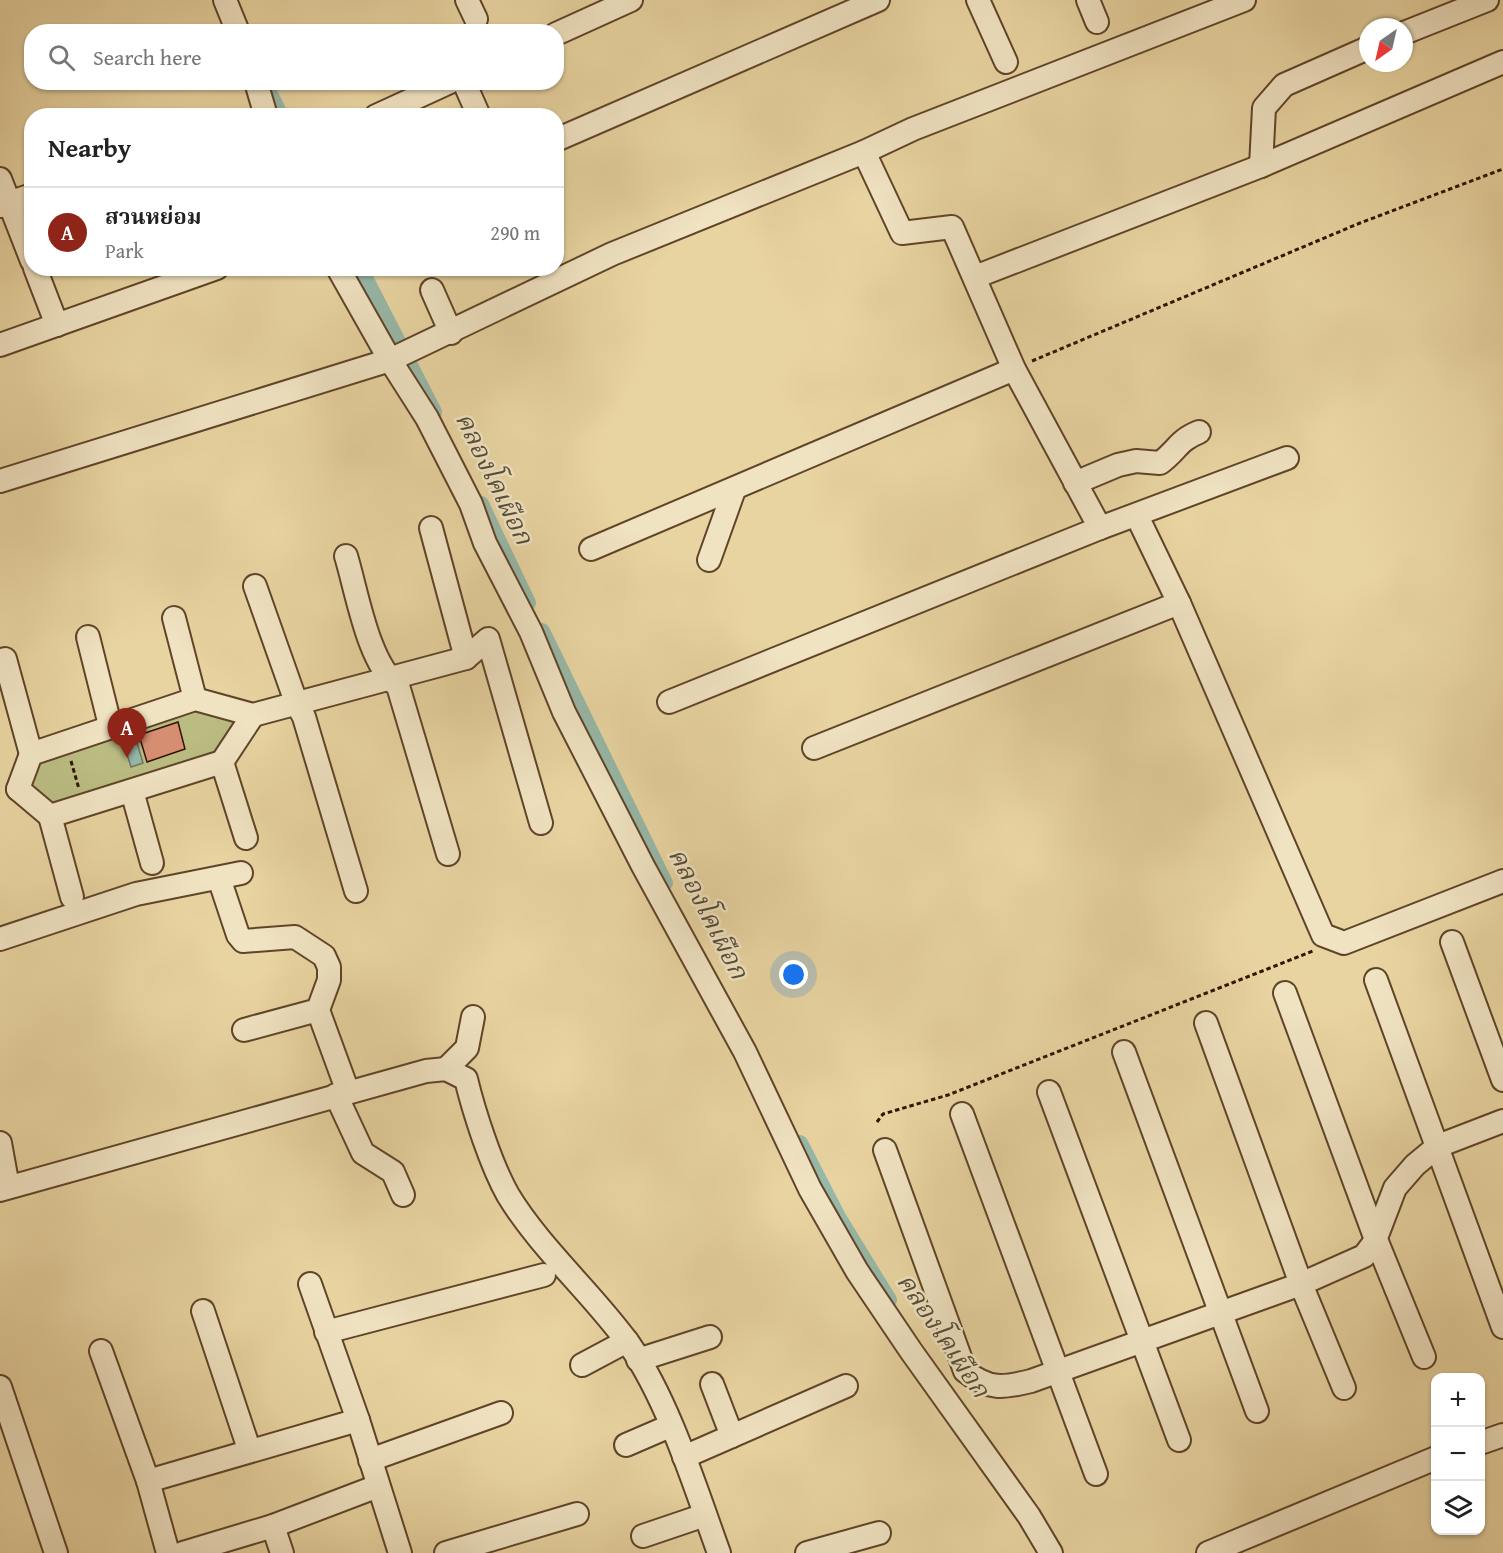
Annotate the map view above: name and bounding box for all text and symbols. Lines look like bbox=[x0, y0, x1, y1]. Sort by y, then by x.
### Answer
north arrow bbox=[1359, 18, 1413, 72]
search box bbox=[24, 24, 564, 90]
icon: search bbox=[45, 41, 78, 74]
text: Search here bbox=[93, 41, 202, 73]
text: Nearby bbox=[48, 128, 131, 167]
text: สวนหย่อม bbox=[105, 200, 201, 232]
text: A bbox=[61, 218, 74, 247]
text: 290 m bbox=[490, 218, 540, 247]
text: Park bbox=[105, 236, 144, 265]
water label: คลองโคเผือก bbox=[446, 405, 544, 552]
pin: A bbox=[108, 708, 146, 758]
water label: คลองโคเผือก bbox=[659, 840, 759, 987]
your location bbox=[779, 960, 808, 989]
water label: คลองโคเผือก bbox=[888, 1265, 1001, 1406]
map controls bbox=[1431, 1373, 1485, 1535]
button: + bbox=[1431, 1373, 1485, 1427]
button: − bbox=[1431, 1427, 1485, 1481]
button: layers bbox=[1431, 1481, 1485, 1535]

